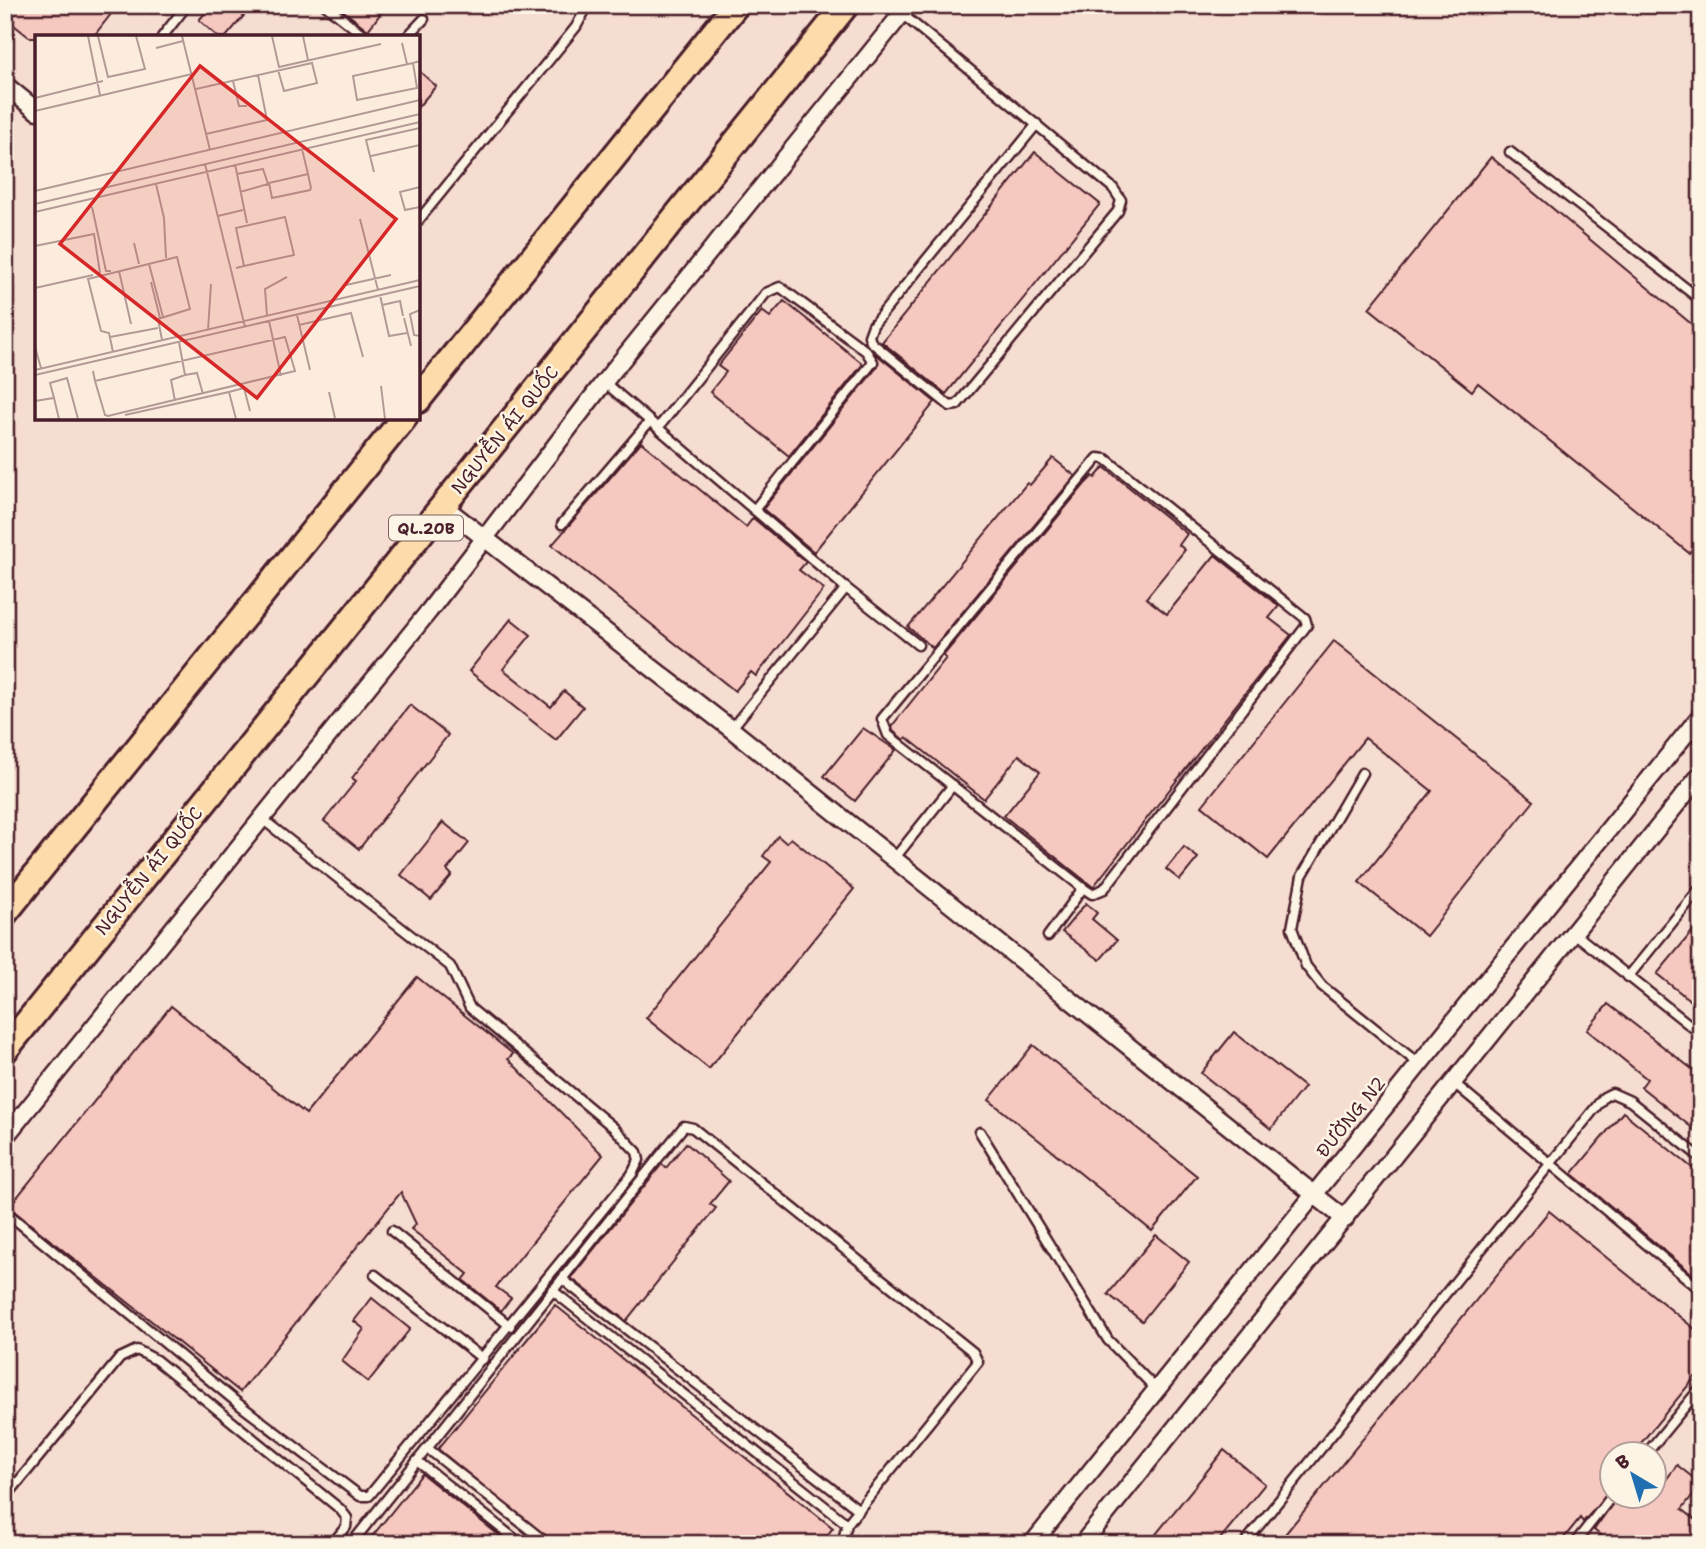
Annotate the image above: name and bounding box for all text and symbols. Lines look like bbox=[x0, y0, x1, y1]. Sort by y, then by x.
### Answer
inset map bbox=[35, 35, 420, 420]
street label: NGUYỄN ÁI QUỐC bbox=[444, 360, 564, 499]
road number: QL.20B bbox=[389, 516, 463, 540]
street label: NGUYỄN ÁI QUỐC bbox=[88, 801, 208, 940]
street label: ĐƯỜNG N2 bbox=[1311, 1072, 1391, 1162]
north arrow bbox=[1598, 1440, 1668, 1510]
text: B bbox=[1610, 1448, 1635, 1475]

